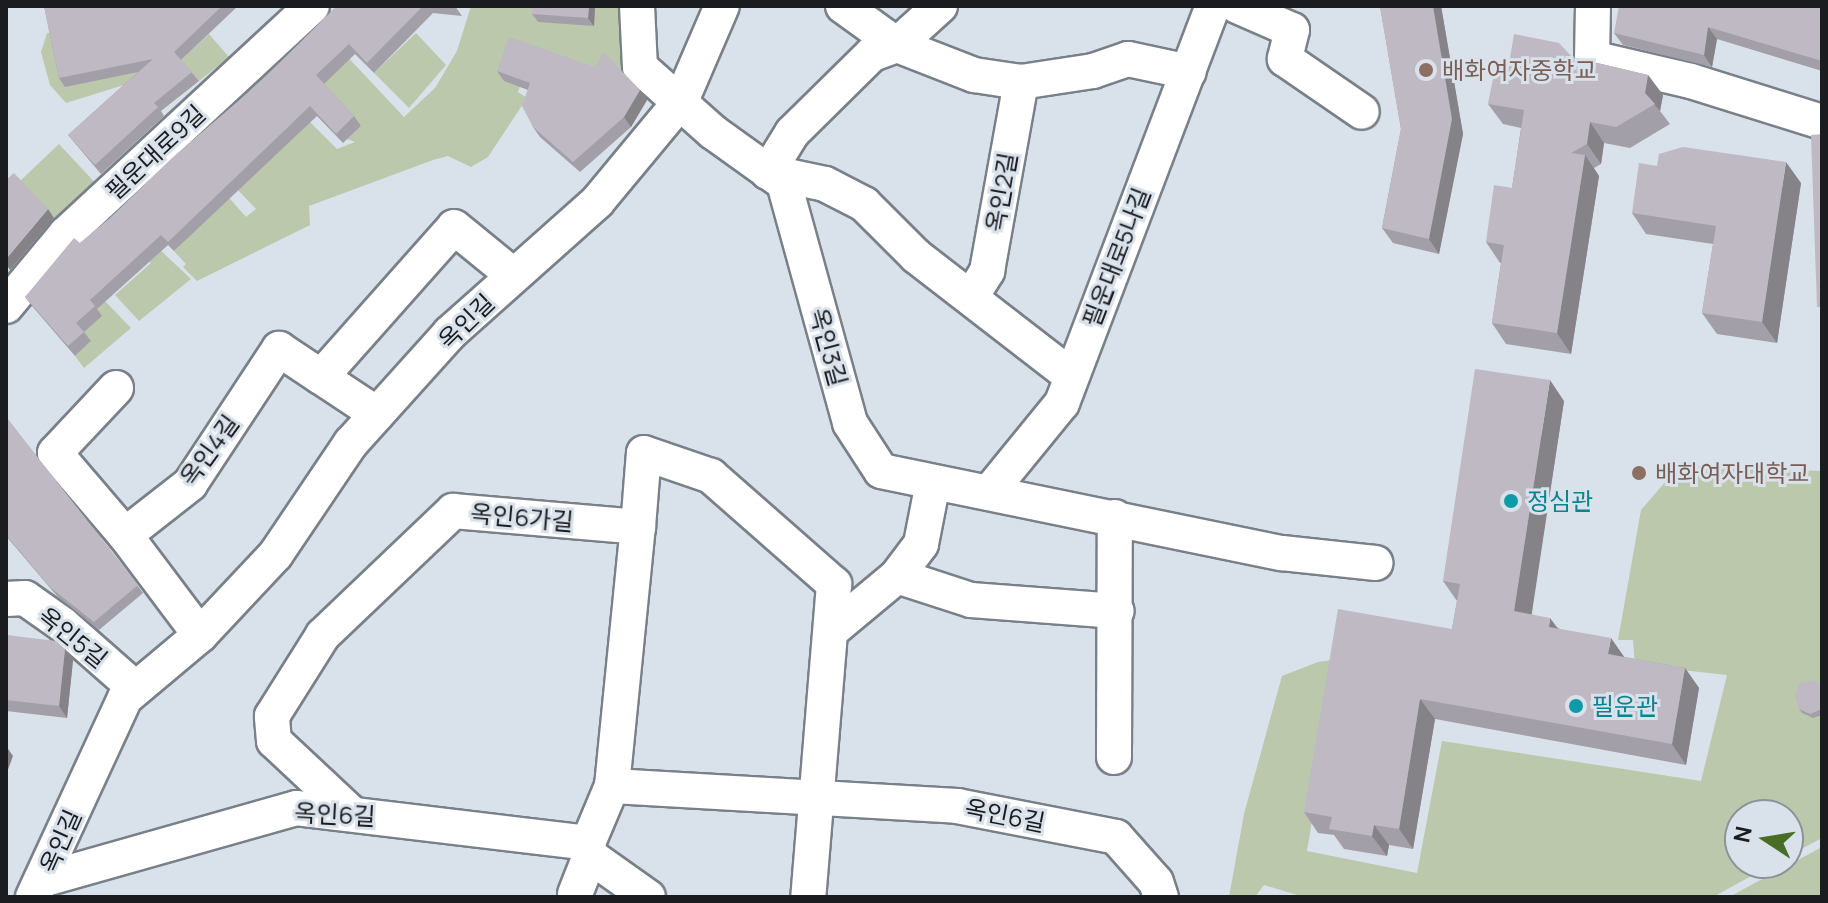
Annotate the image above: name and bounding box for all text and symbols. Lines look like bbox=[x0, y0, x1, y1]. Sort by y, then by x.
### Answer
place label: 배화여자중학교 bbox=[1442, 56, 1597, 84]
marker: 배화여자중학교 bbox=[1417, 61, 1435, 79]
street label: 필운대로9길 bbox=[99, 99, 211, 205]
street label: 옥인2길 bbox=[980, 150, 1022, 234]
street label: 필운대로5나길 bbox=[1076, 184, 1156, 330]
street label: 옥인길 bbox=[432, 288, 500, 354]
street label: 옥인3길 bbox=[805, 305, 853, 389]
street label: 옥인4길 bbox=[174, 409, 244, 491]
place label: 배화여자대학교 bbox=[1655, 459, 1810, 487]
marker: 배화여자대학교 bbox=[1630, 464, 1648, 482]
place label: 정심관 bbox=[1527, 487, 1593, 515]
marker: 정심관 bbox=[1502, 492, 1520, 510]
street label: 옥인6가길 bbox=[469, 498, 575, 536]
street label: 옥인5길 bbox=[33, 601, 113, 673]
place label: 필운관 bbox=[1592, 692, 1658, 720]
marker: 필운관 bbox=[1567, 697, 1585, 715]
street label: 옥인6길 bbox=[962, 793, 1048, 837]
street label: 옥인6길 bbox=[294, 797, 376, 831]
north arrow bbox=[1724, 799, 1804, 879]
street label: 옥인길 bbox=[33, 805, 87, 877]
text: N bbox=[1726, 824, 1759, 845]

